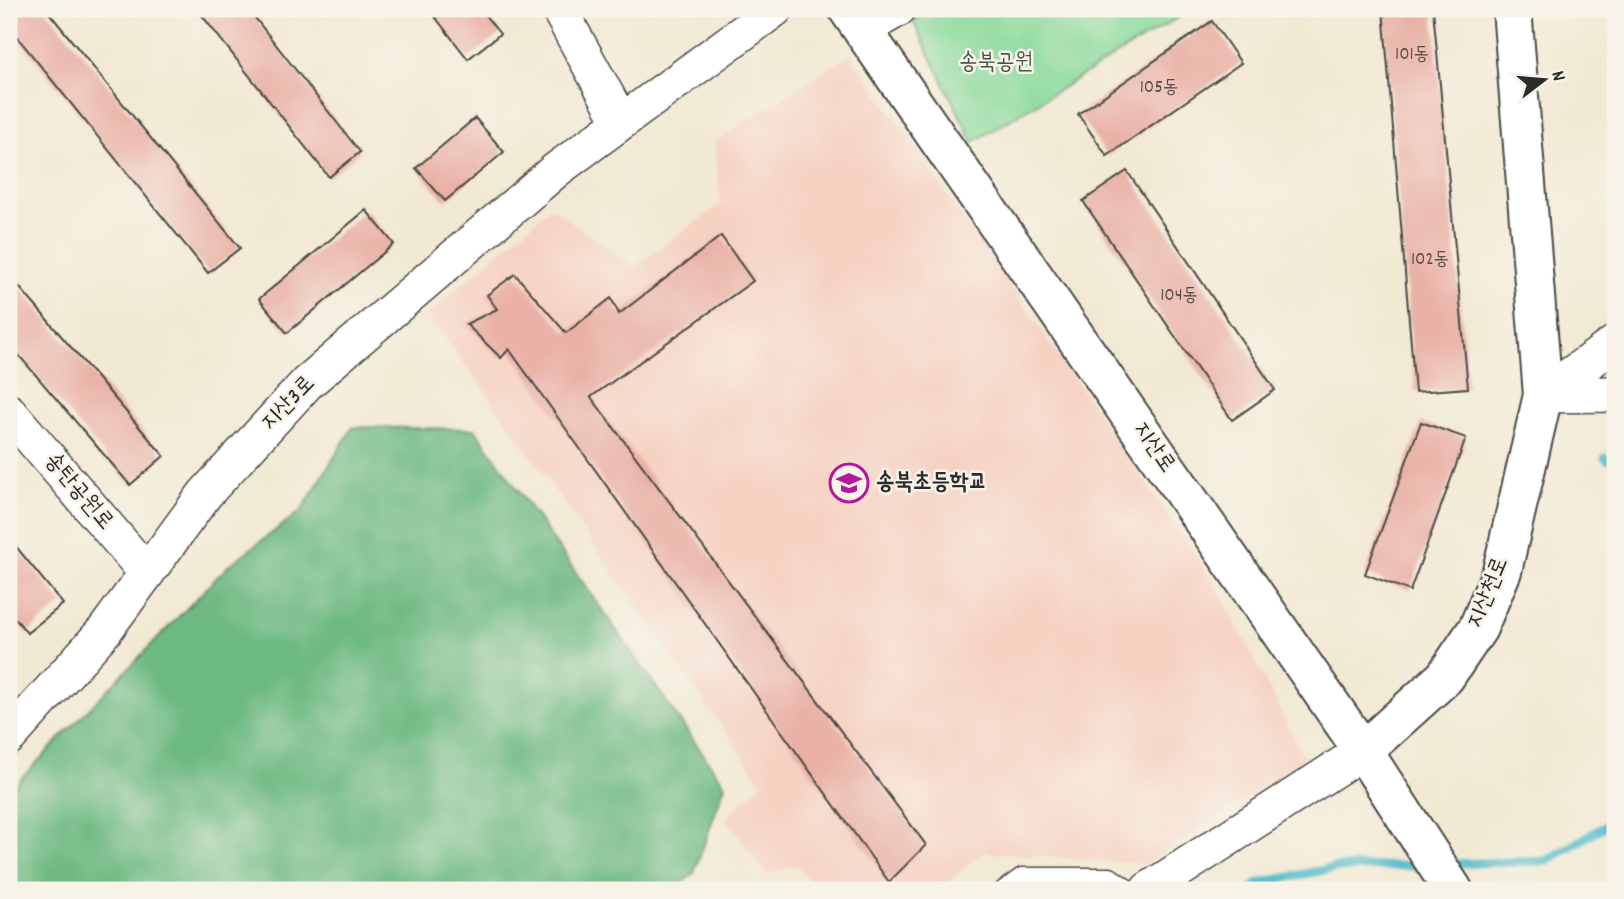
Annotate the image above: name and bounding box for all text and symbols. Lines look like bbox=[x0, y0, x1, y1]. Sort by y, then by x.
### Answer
house number: 101동 bbox=[1395, 42, 1429, 69]
north arrow bbox=[1508, 46, 1578, 116]
park label: 송북공원 bbox=[959, 47, 1033, 80]
text: N bbox=[1543, 68, 1571, 85]
house number: 105동 bbox=[1140, 75, 1178, 102]
house number: 102동 bbox=[1411, 247, 1449, 274]
house number: 104동 bbox=[1160, 283, 1198, 310]
street label: 지산3로 bbox=[254, 369, 324, 439]
street label: 지산로 bbox=[1124, 416, 1182, 480]
street label: 송탄공원로 bbox=[36, 446, 120, 538]
school or university icon: 송북초등학교 bbox=[828, 462, 870, 504]
place label: 송북초등학교 bbox=[876, 467, 987, 500]
street label: 지산천로 bbox=[1460, 552, 1518, 634]

